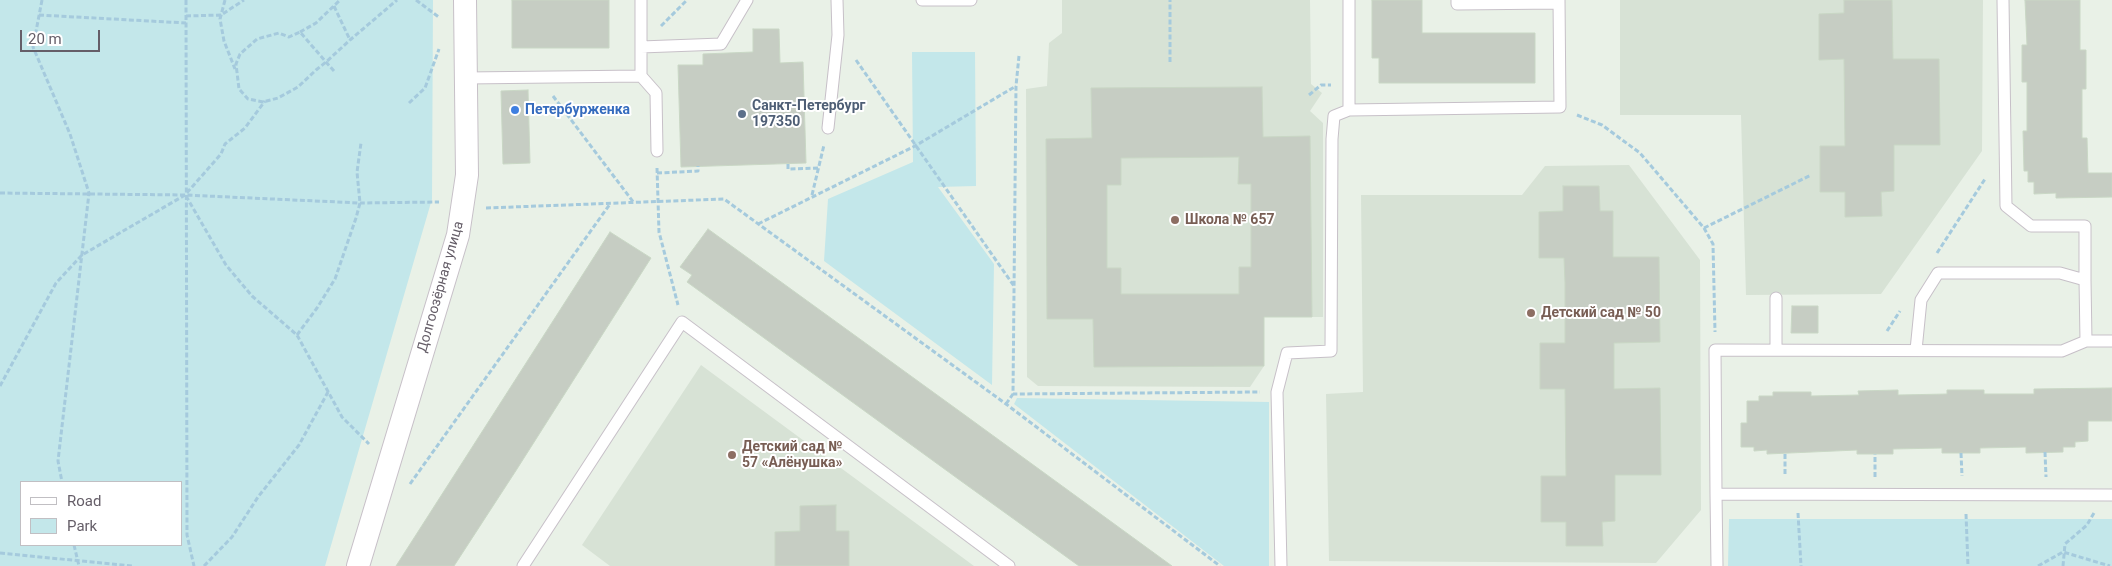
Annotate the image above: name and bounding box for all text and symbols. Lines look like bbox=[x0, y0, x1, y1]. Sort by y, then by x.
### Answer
scale bar bbox=[22, 20, 102, 52]
text: 20 m bbox=[28, 30, 62, 48]
place label: Санкт-Петербург 197350 bbox=[752, 98, 865, 130]
place label: Петербурженка bbox=[525, 102, 630, 118]
marker: Петербурженка bbox=[509, 104, 521, 116]
marker: Санкт-Петербург 197350 bbox=[736, 108, 748, 120]
place label: Школа № 657 bbox=[1185, 212, 1274, 228]
marker: Школа № 657 bbox=[1169, 214, 1181, 226]
street label: Долгоозёрная улица bbox=[414, 219, 468, 355]
place label: Детский сад № 50 bbox=[1541, 305, 1661, 321]
marker: Детский сад № 50 bbox=[1525, 307, 1537, 319]
place label: Детский сад № 57 «Алёнушка» bbox=[742, 439, 842, 472]
marker: Детский сад № 57 «Алёнушка» bbox=[726, 449, 738, 461]
legend bbox=[20, 481, 182, 546]
text: Road bbox=[67, 492, 101, 510]
text: Park bbox=[67, 517, 97, 535]

